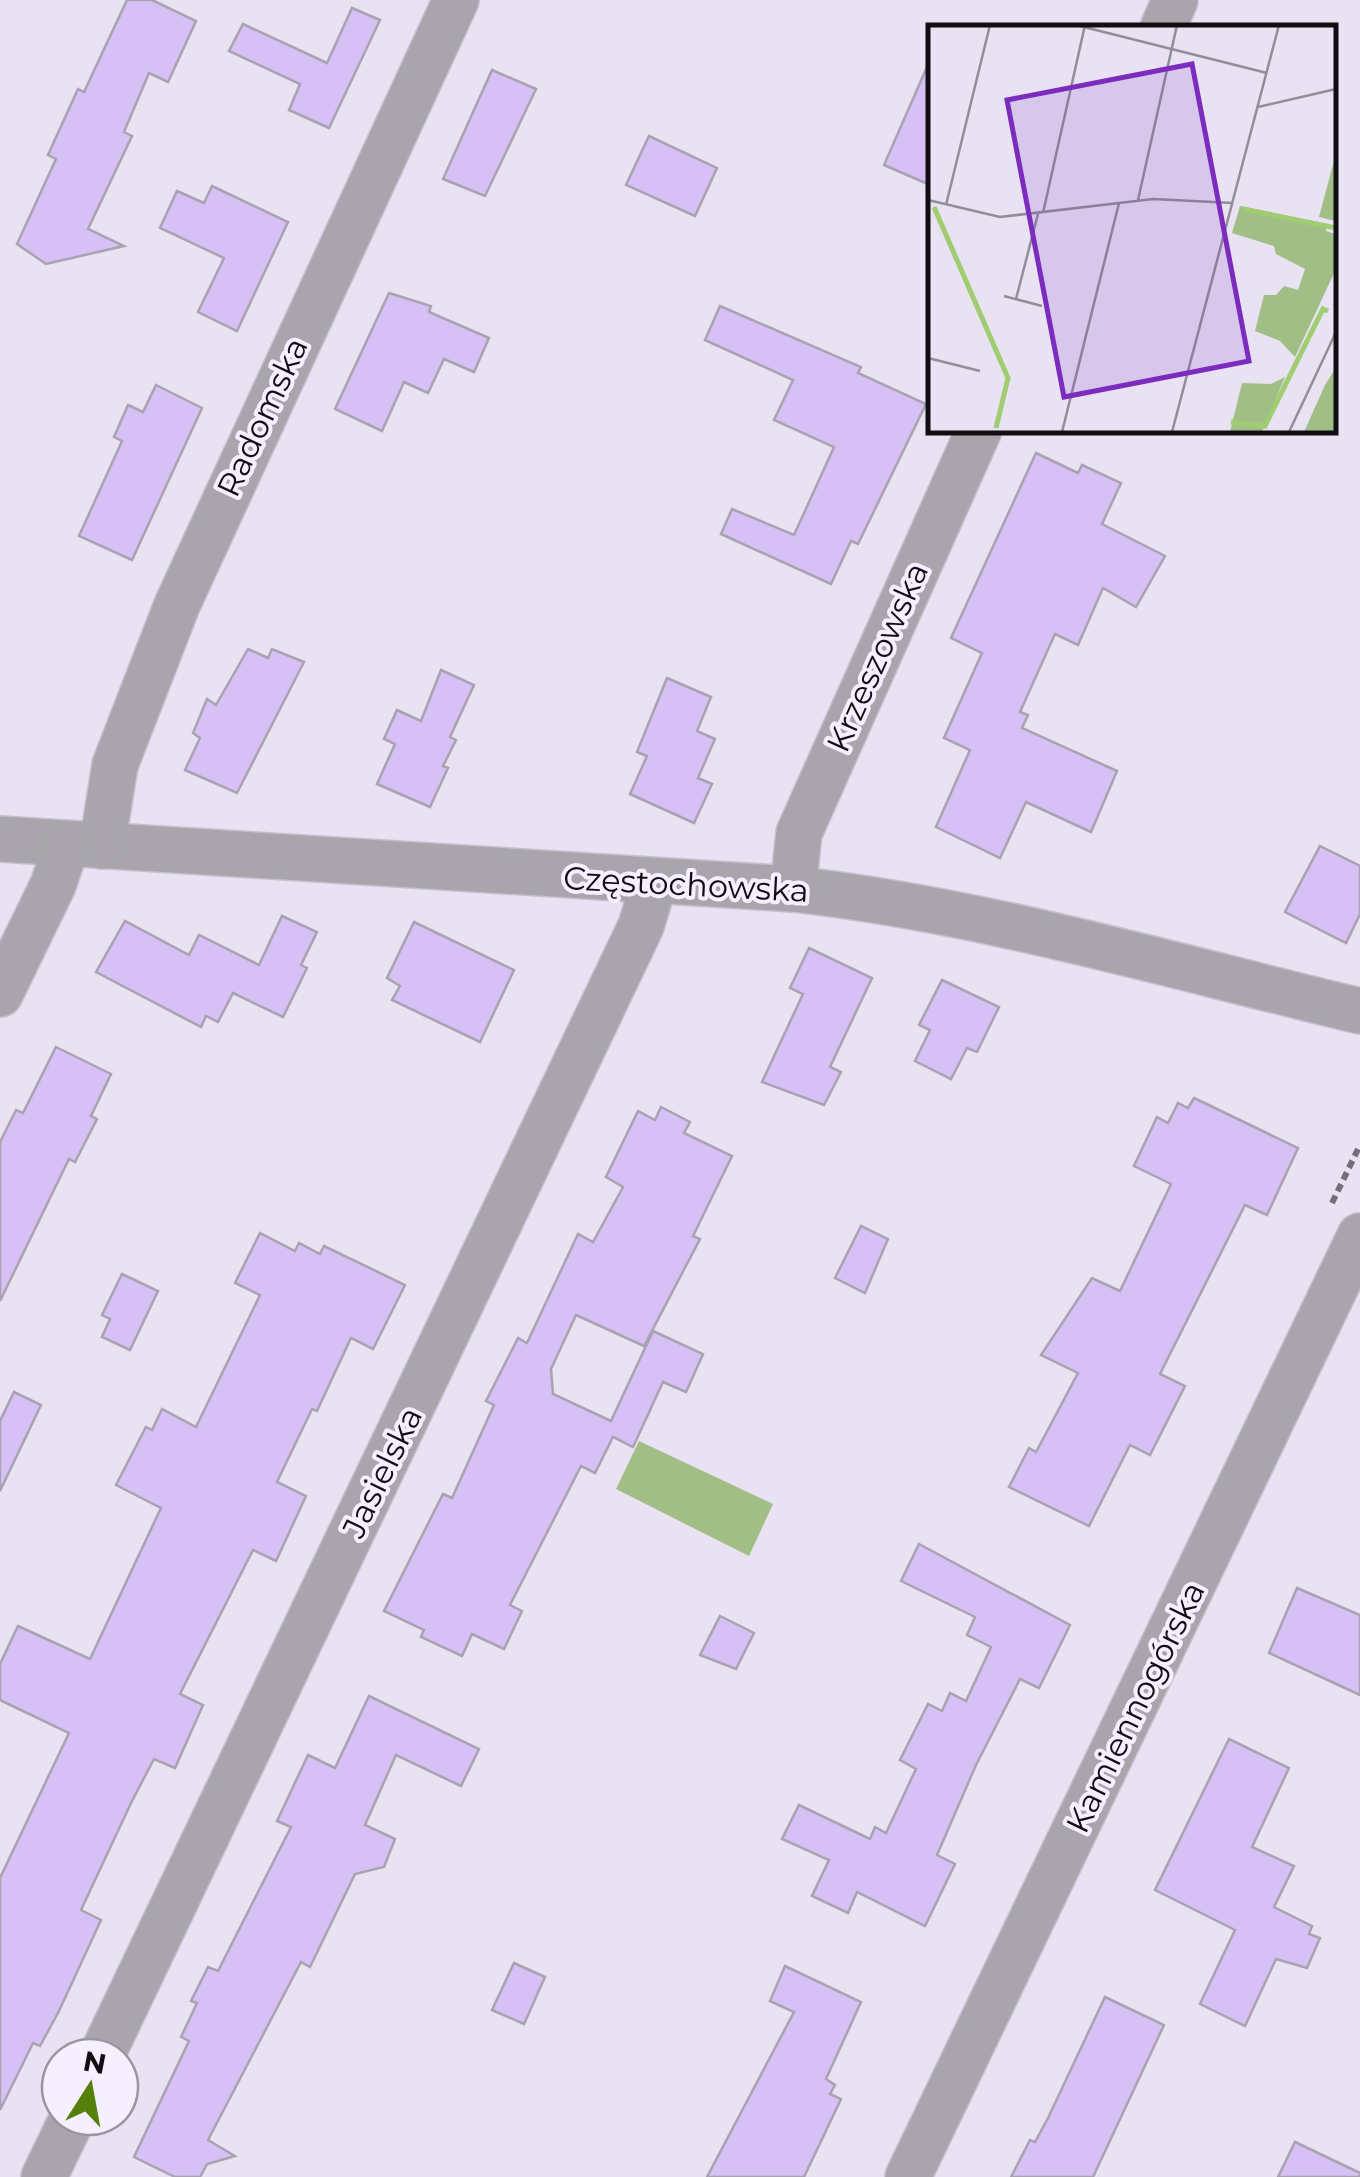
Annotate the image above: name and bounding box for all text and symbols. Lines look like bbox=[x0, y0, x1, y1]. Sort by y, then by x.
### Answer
inset map bbox=[928, 25, 1335, 432]
street label: Radomska bbox=[208, 331, 316, 503]
street label: Krzeszowska bbox=[818, 556, 936, 758]
street label: Częstochowska bbox=[562, 858, 810, 910]
street label: Jasielska bbox=[333, 1400, 430, 1545]
street label: Kamiennogórska bbox=[1057, 1575, 1213, 1839]
north arrow bbox=[40, 2037, 140, 2137]
text: N bbox=[80, 2044, 109, 2081]

